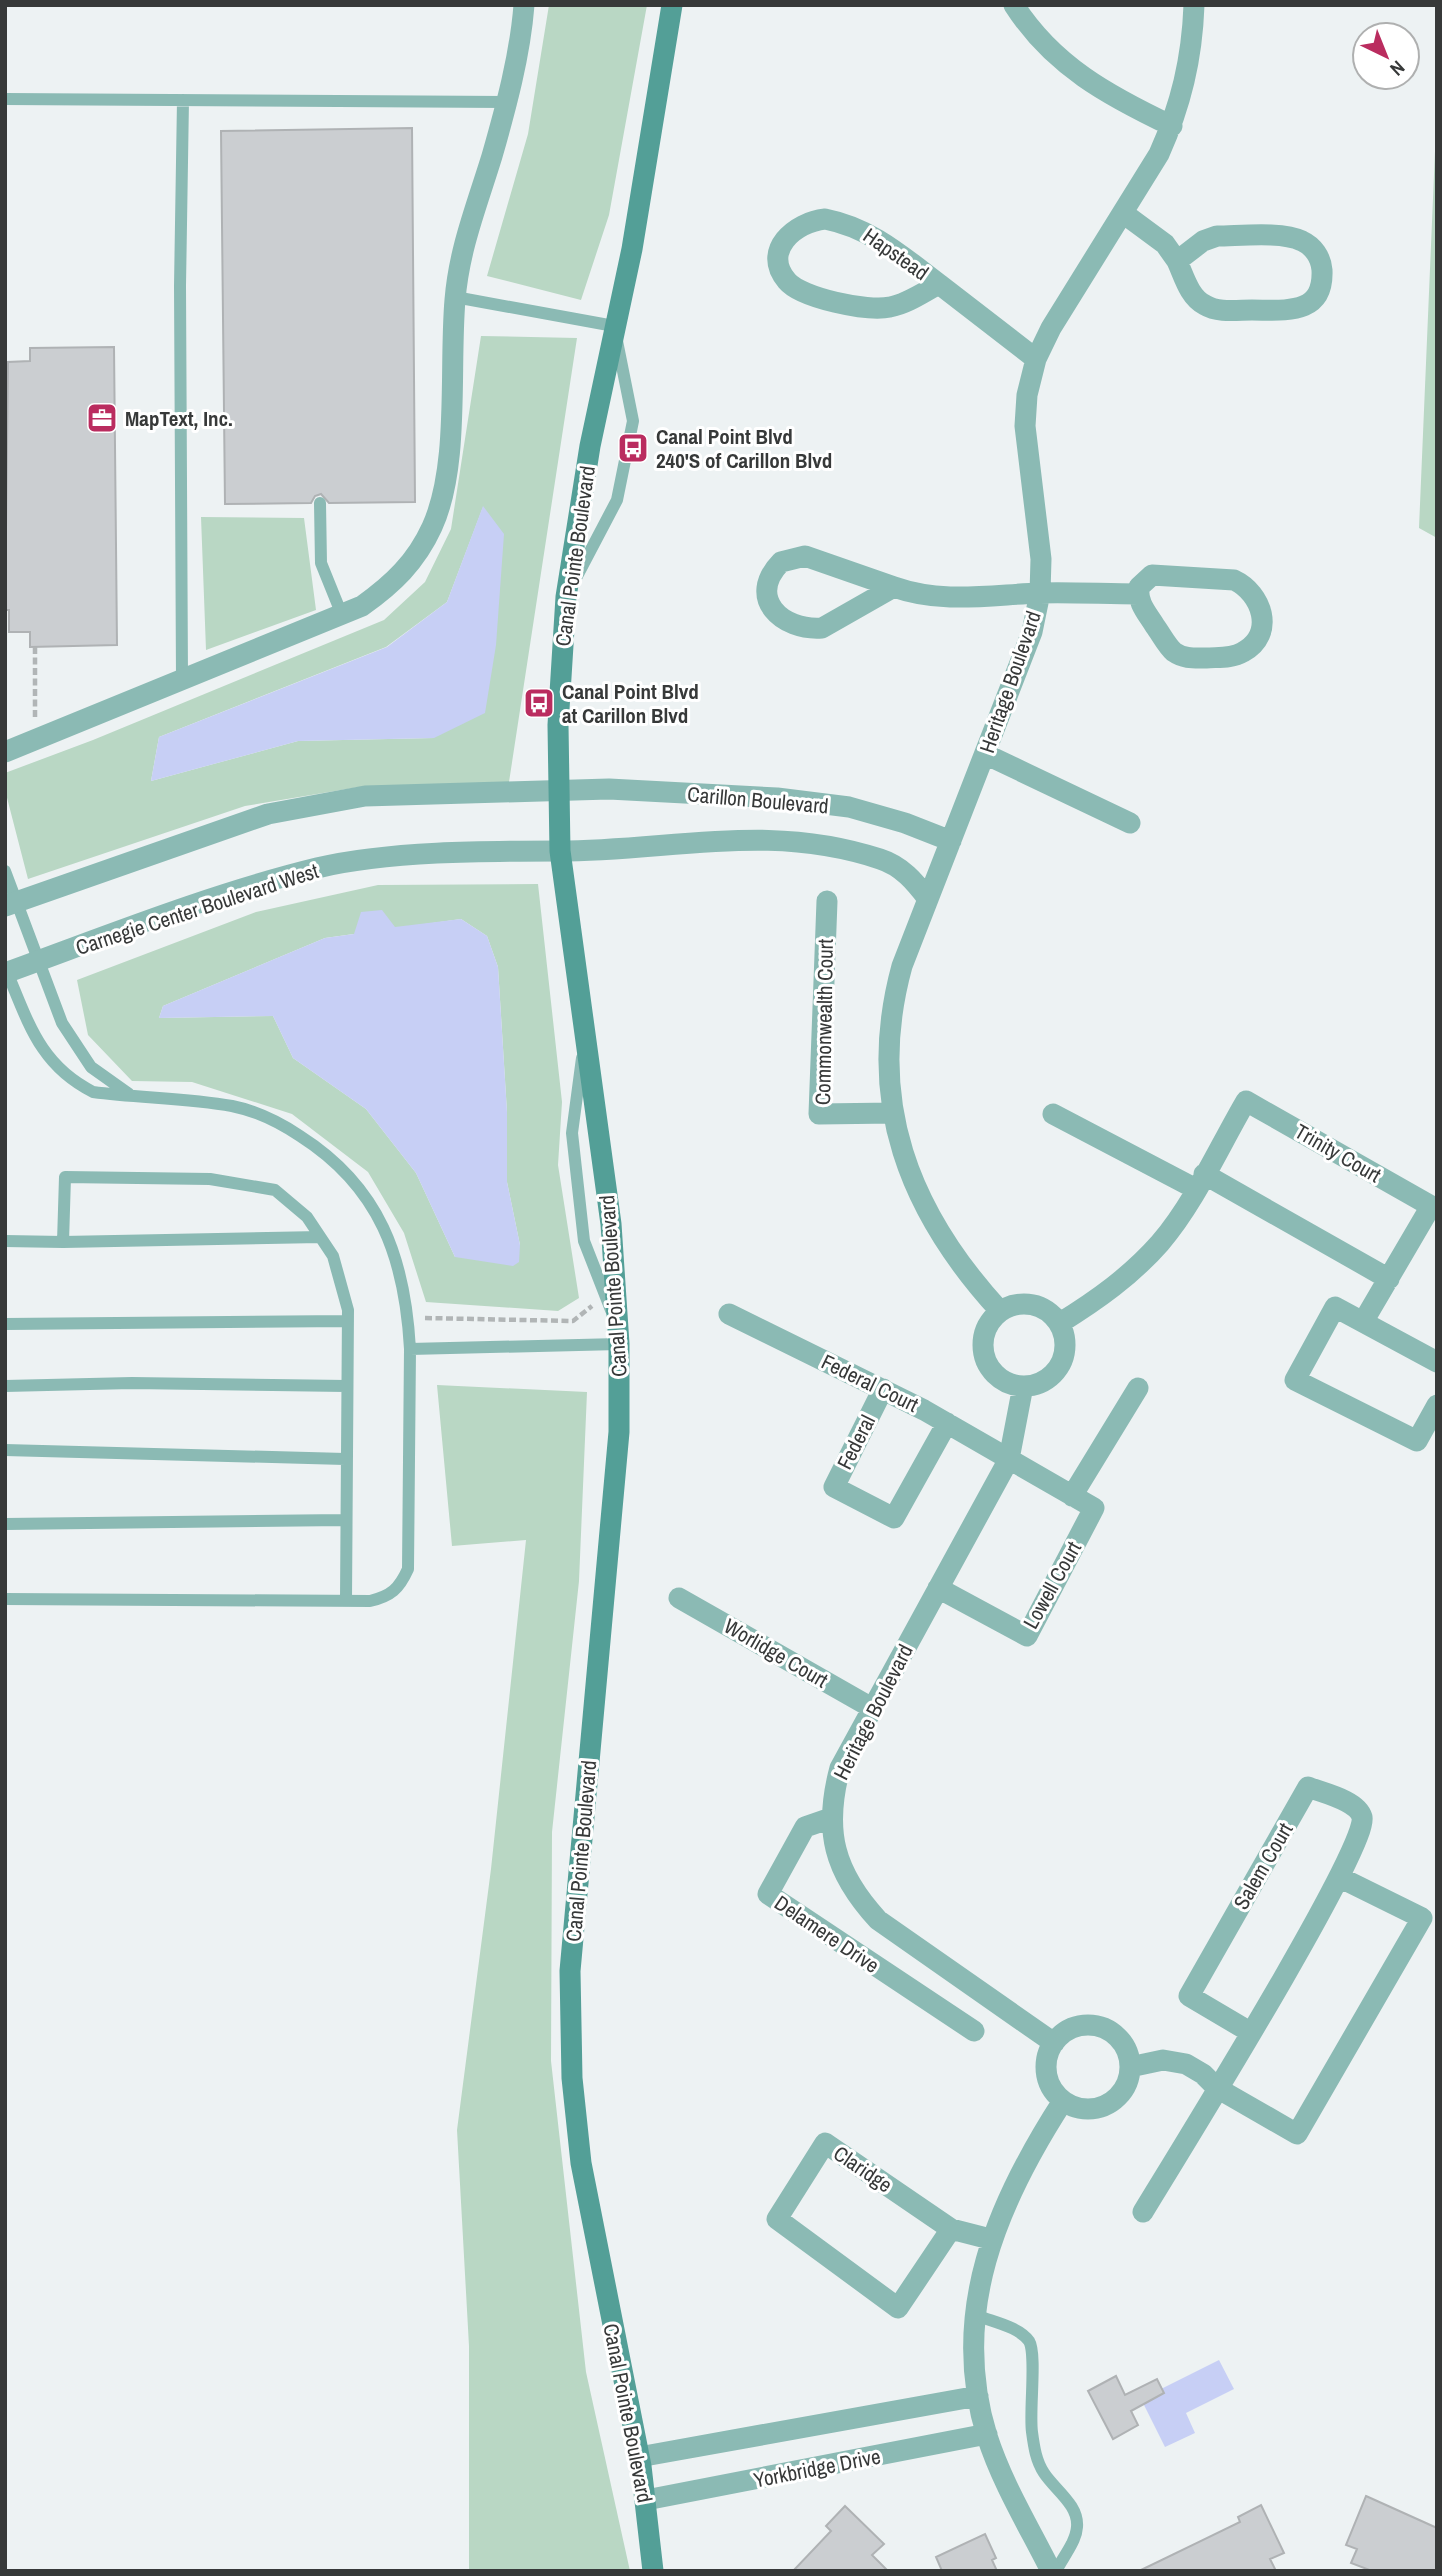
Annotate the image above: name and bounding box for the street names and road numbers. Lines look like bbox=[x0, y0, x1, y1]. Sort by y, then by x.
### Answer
street label: Hapstead bbox=[857, 221, 935, 287]
street label: Canal Pointe Boulevard bbox=[548, 464, 602, 648]
street label: Heritage Boulevard bbox=[972, 607, 1048, 757]
street label: Carillon Boulevard bbox=[686, 779, 830, 821]
street label: Carnegie Center Boulevard West bbox=[72, 856, 322, 962]
street label: Commonwealth Court bbox=[808, 938, 840, 1105]
street label: Trinity Court bbox=[1290, 1117, 1387, 1189]
street label: Canal Pointe Boulevard bbox=[592, 1194, 634, 1378]
street label: Federal Court bbox=[817, 1347, 923, 1419]
street label: Federal bbox=[830, 1410, 882, 1474]
street label: Lowell Court bbox=[1016, 1536, 1088, 1634]
street label: Worlidge Court bbox=[719, 1612, 833, 1695]
street label: Heritage Boulevard bbox=[826, 1639, 920, 1785]
street label: Canal Pointe Boulevard bbox=[559, 1759, 603, 1943]
street label: Salem Court bbox=[1227, 1817, 1300, 1915]
street label: Delamere Drive bbox=[769, 1888, 885, 1980]
street label: Claridge bbox=[828, 2139, 898, 2199]
street label: Canal Pointe Boulevard bbox=[596, 2321, 660, 2505]
street label: Yorkbridge Drive bbox=[751, 2441, 883, 2495]

